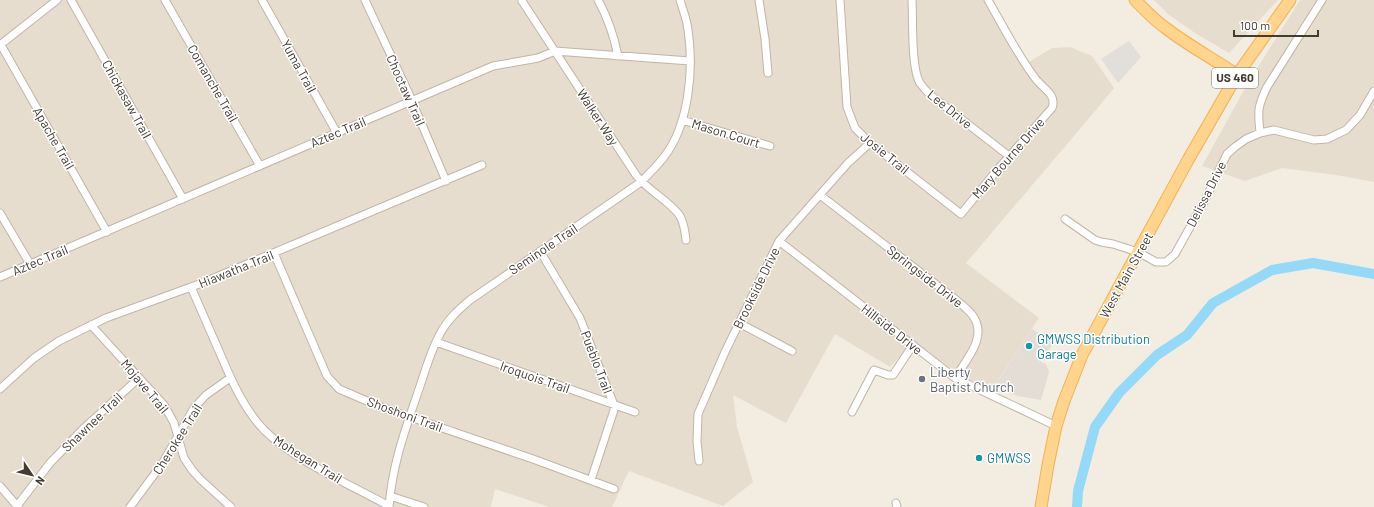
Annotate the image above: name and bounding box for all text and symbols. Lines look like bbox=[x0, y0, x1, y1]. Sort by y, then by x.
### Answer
scale bar bbox=[1234, 12, 1318, 38]
text: 100 m bbox=[1240, 18, 1270, 32]
street label: Yuma Trail bbox=[278, 37, 320, 95]
street label: Comanche Trail bbox=[184, 41, 242, 125]
street label: Choctaw Trail bbox=[383, 52, 429, 128]
street label: Chickasaw Trail bbox=[99, 57, 155, 141]
road number: US 460 bbox=[1212, 68, 1258, 88]
street label: Walker Way bbox=[574, 86, 622, 148]
street label: Lee Drive bbox=[924, 86, 976, 132]
street label: Apache Trail bbox=[30, 104, 78, 172]
street label: Aztec Trail bbox=[308, 113, 368, 151]
street label: Mary Bourne Drive bbox=[969, 114, 1048, 202]
street label: Mason Court bbox=[690, 115, 762, 151]
street label: Josie Trail bbox=[857, 129, 913, 177]
street label: Delissa Drive bbox=[1183, 158, 1229, 230]
street label: Seminole Trail bbox=[506, 220, 580, 278]
street label: West Main Street bbox=[1096, 229, 1156, 321]
street label: Aztec Trail bbox=[10, 241, 70, 279]
street label: Springside Drive bbox=[884, 241, 966, 311]
street label: Brookside Drive bbox=[729, 245, 783, 331]
street label: Hiawatha Trail bbox=[196, 247, 276, 291]
street label: Hillside Drive bbox=[858, 300, 926, 358]
street label: Pueblo Trail bbox=[578, 328, 616, 396]
place label: GMWSS Distribution Garage bbox=[1037, 331, 1150, 362]
marker: GMWSS Distribution Garage bbox=[1024, 341, 1034, 351]
street label: Mojave Trail bbox=[118, 356, 172, 416]
street label: Iroquois Trail bbox=[498, 358, 572, 396]
place label: Liberty Baptist Church bbox=[930, 364, 1014, 395]
marker: Liberty Baptist Church bbox=[917, 374, 927, 384]
street label: Shawnee Trail bbox=[58, 389, 126, 455]
street label: Shoshoni Trail bbox=[365, 393, 445, 435]
street label: Cherokee Trail bbox=[149, 401, 205, 477]
street label: Mohegan Trail bbox=[271, 432, 345, 486]
place label: GMWSS bbox=[987, 450, 1031, 466]
marker: GMWSS bbox=[974, 453, 984, 463]
north arrow bbox=[12, 455, 52, 495]
text: N bbox=[33, 474, 48, 488]

